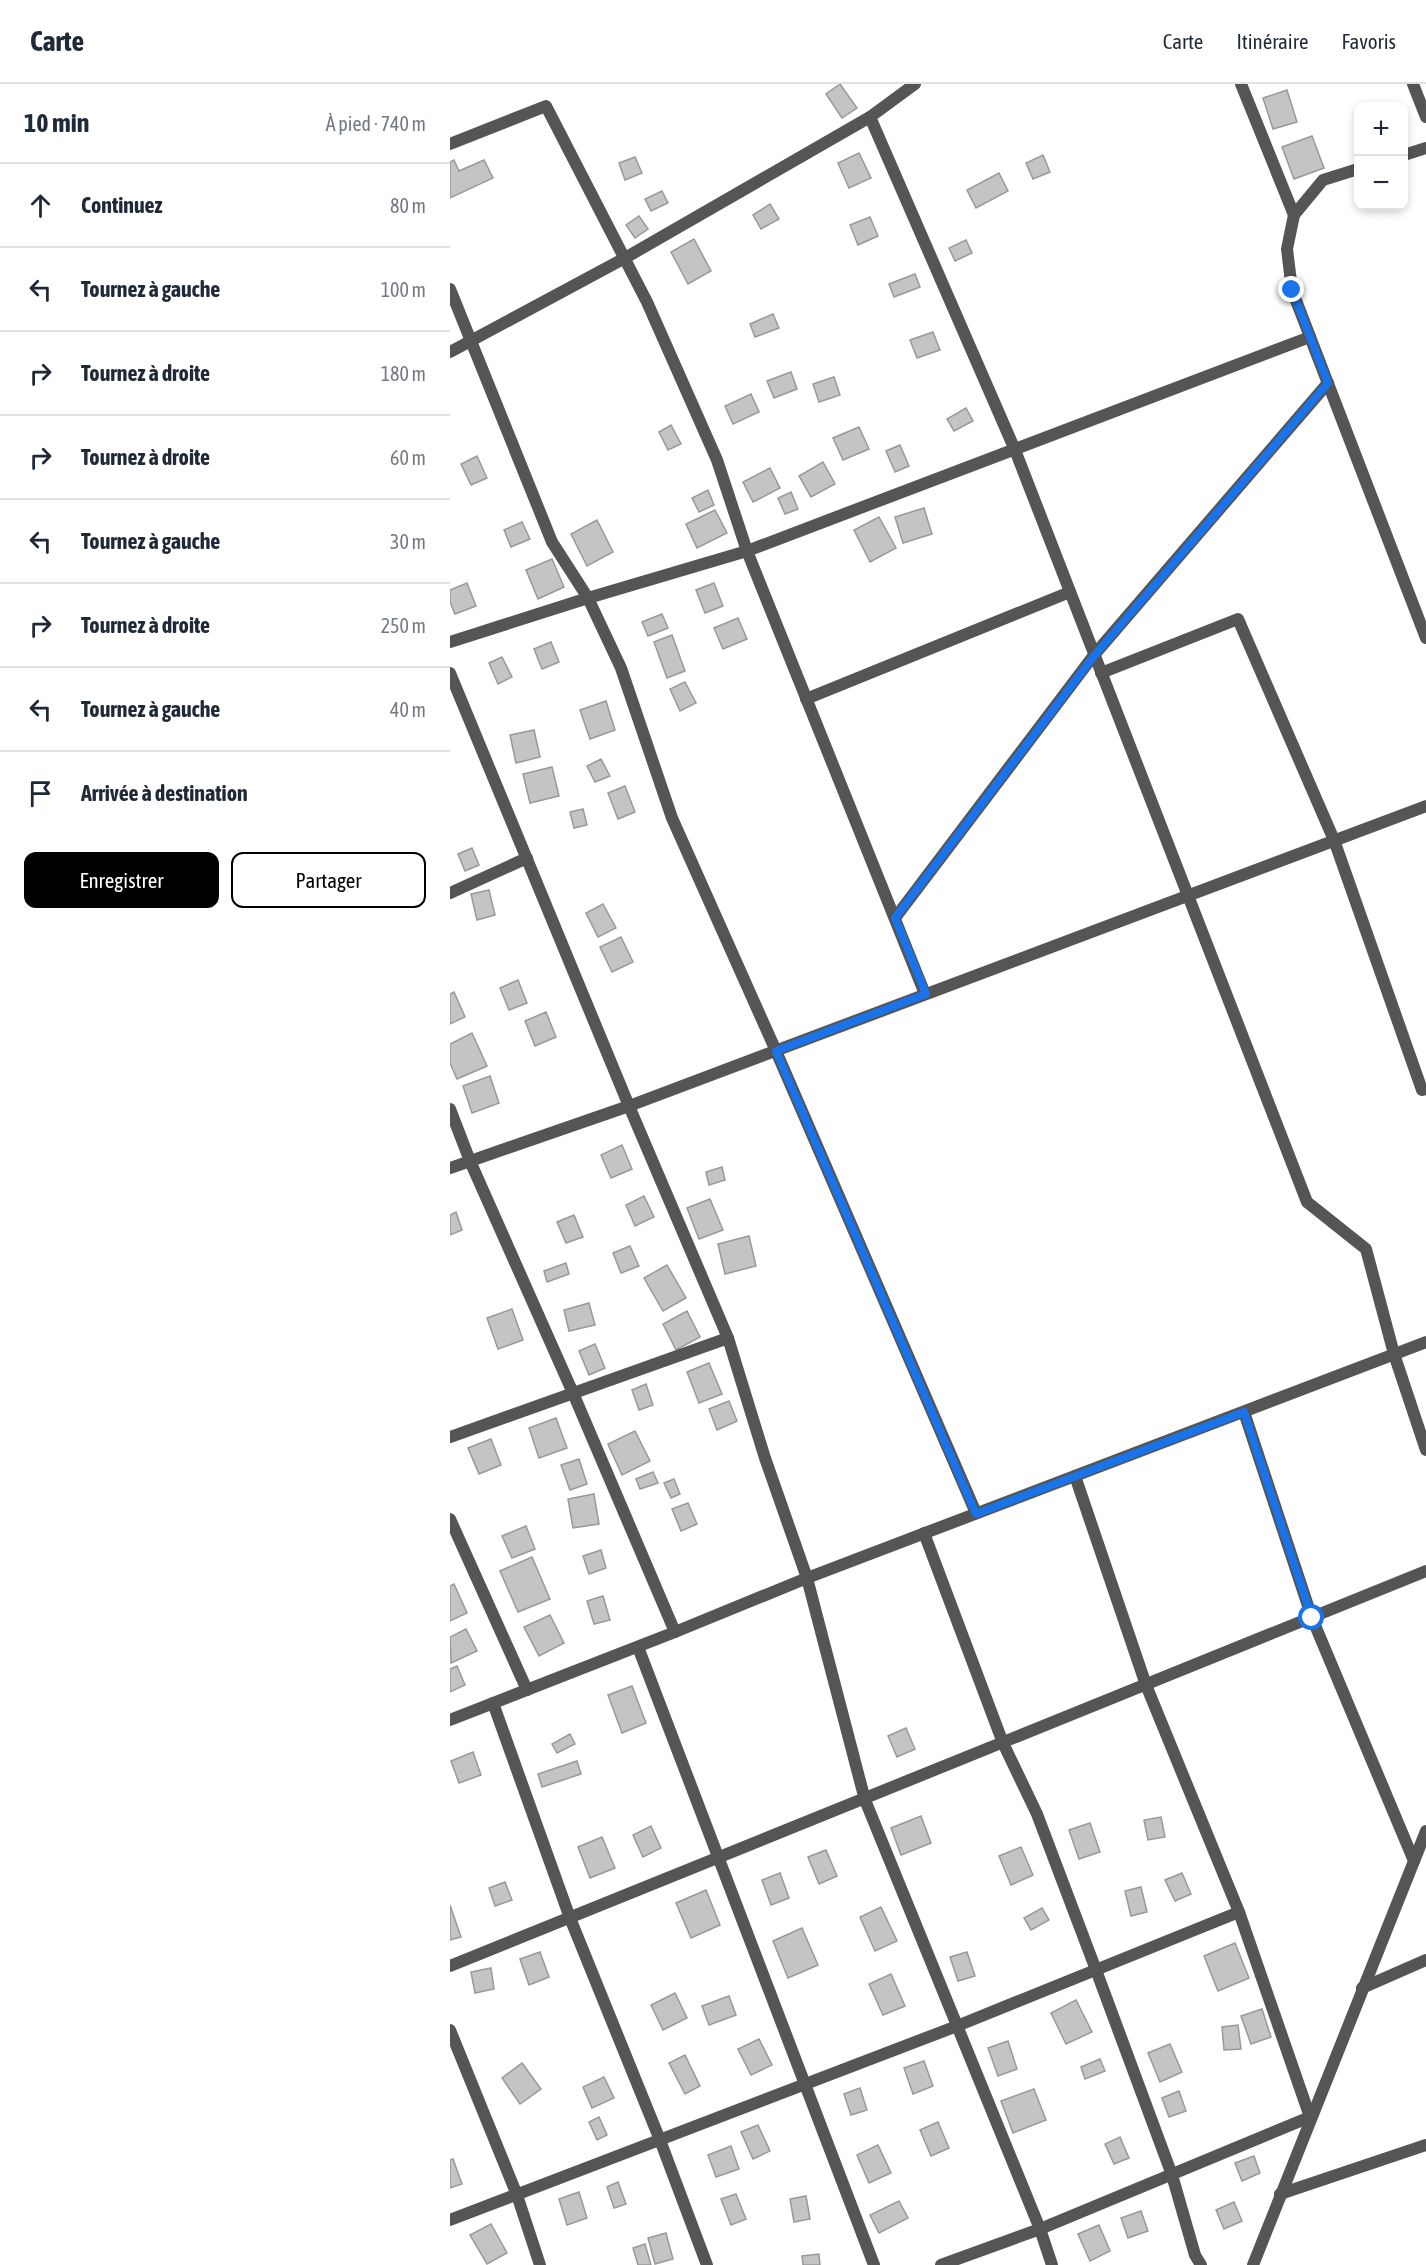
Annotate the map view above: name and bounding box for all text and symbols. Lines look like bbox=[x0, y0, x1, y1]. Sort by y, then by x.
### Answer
text: Carte bbox=[30, 25, 84, 57]
text: Carte bbox=[1163, 29, 1203, 53]
text: Itinéraire bbox=[1236, 29, 1308, 53]
text: Favoris bbox=[1341, 29, 1396, 53]
map controls bbox=[1354, 102, 1408, 210]
button: + bbox=[1354, 102, 1408, 156]
text: 10 min bbox=[24, 108, 89, 138]
text: À pied · 740 m bbox=[326, 112, 426, 135]
button: − bbox=[1354, 156, 1408, 210]
icon: ahead bbox=[24, 189, 57, 222]
text: Continuez bbox=[81, 192, 163, 218]
text: 80 m bbox=[390, 194, 426, 217]
icon: left bbox=[24, 273, 57, 306]
text: Tournez à gauche bbox=[81, 276, 220, 302]
route end bbox=[1278, 276, 1304, 302]
text: 100 m bbox=[381, 278, 426, 301]
icon: right bbox=[24, 357, 57, 390]
text: Tournez à droite bbox=[81, 360, 210, 386]
text: 180 m bbox=[381, 362, 426, 385]
icon: right bbox=[24, 441, 57, 474]
text: Tournez à droite bbox=[81, 444, 210, 470]
text: 60 m bbox=[390, 446, 426, 469]
icon: left bbox=[24, 525, 57, 558]
text: Tournez à gauche bbox=[81, 528, 220, 554]
text: 30 m bbox=[390, 530, 426, 553]
icon: right bbox=[24, 609, 57, 642]
text: Tournez à droite bbox=[81, 612, 210, 638]
text: 250 m bbox=[381, 614, 426, 637]
icon: left bbox=[24, 693, 57, 726]
text: Tournez à gauche bbox=[81, 696, 220, 722]
text: 40 m bbox=[390, 698, 426, 721]
icon: arrive bbox=[24, 777, 57, 810]
text: Arrivée à destination bbox=[81, 780, 248, 806]
button: Enregistrer bbox=[24, 852, 219, 908]
button: Partager bbox=[231, 852, 426, 908]
route start bbox=[1298, 1604, 1324, 1630]

